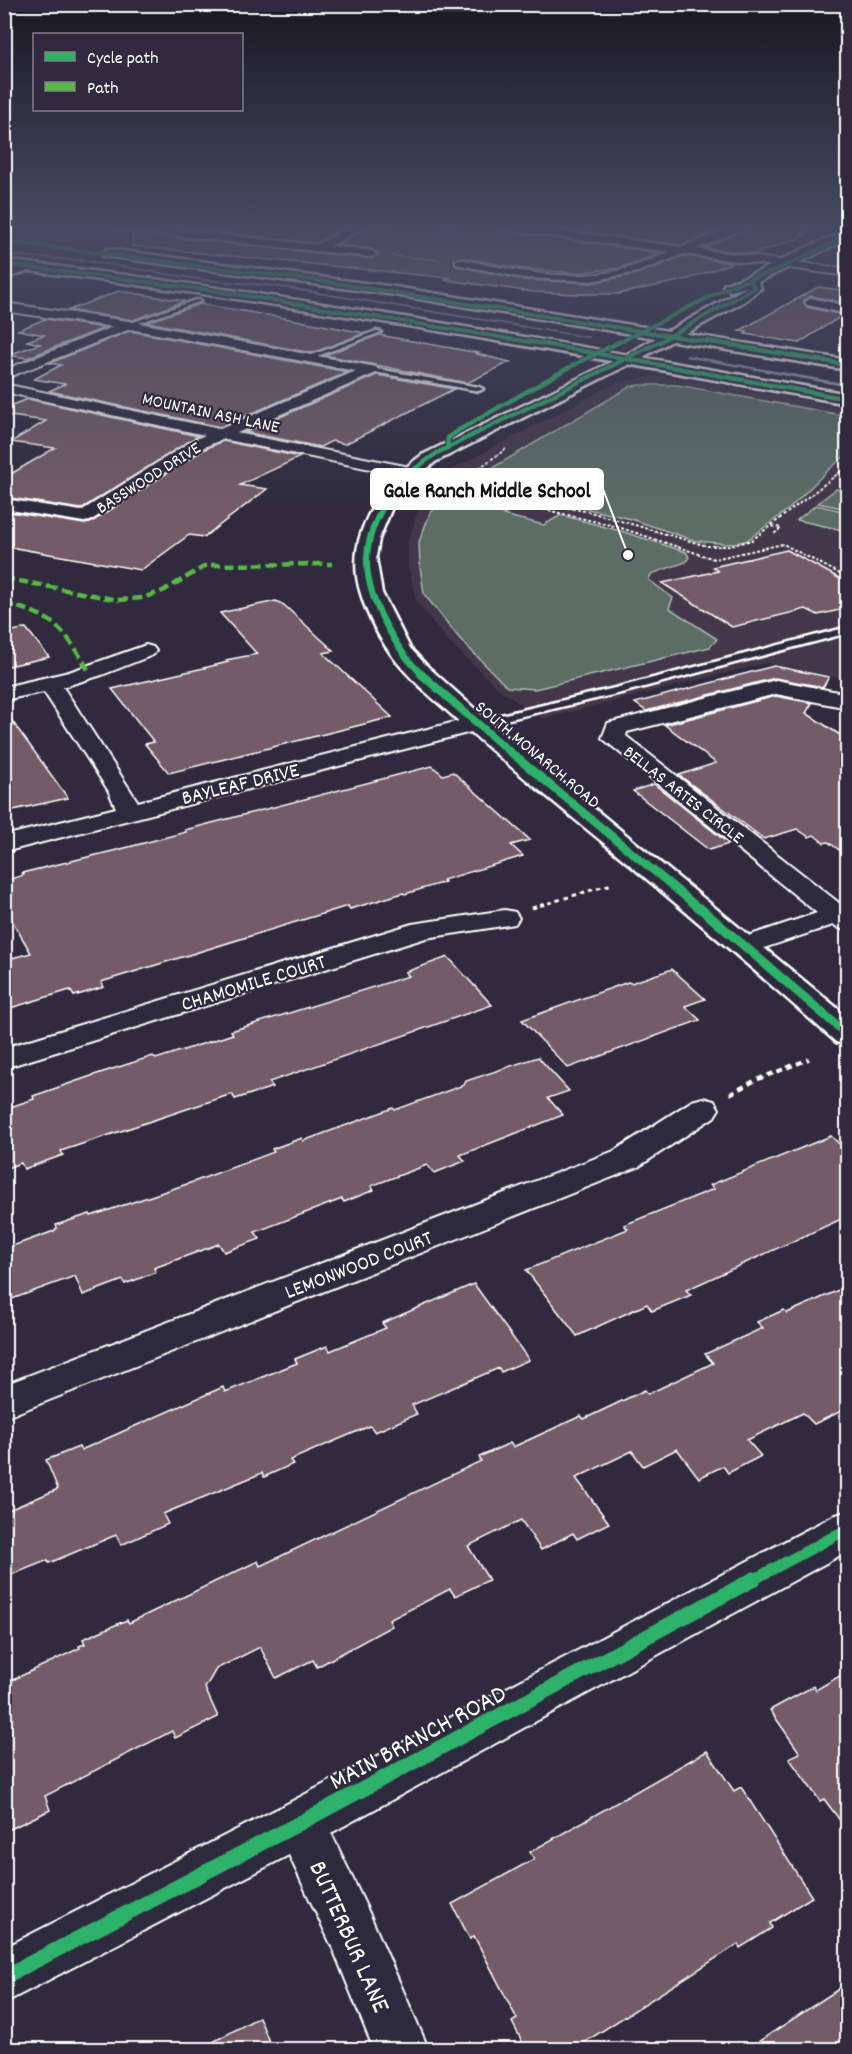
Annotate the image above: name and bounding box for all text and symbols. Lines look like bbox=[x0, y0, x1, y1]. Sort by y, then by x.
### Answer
legend bbox=[33, 33, 243, 111]
text: Cycle path bbox=[87, 47, 158, 72]
text: Path bbox=[87, 77, 119, 102]
street label: MOUNTAIN ASH LANE bbox=[140, 388, 281, 441]
street label: BASSWOOD DRIVE bbox=[92, 437, 206, 521]
callout: Gale Ranch Middle School bbox=[371, 469, 603, 509]
text: Gale Ranch Middle School bbox=[383, 477, 592, 508]
street label: SOUTH MONARCH ROAD bbox=[468, 696, 604, 816]
street label: BELLAS ARTES CIRCLE bbox=[617, 741, 748, 851]
street label: BAYLEAF DRIVE bbox=[179, 757, 303, 815]
street label: CHAMOMILE COURT bbox=[178, 948, 330, 1021]
street label: LEMONWOOD COURT bbox=[281, 1225, 438, 1309]
street label: MAIN BRANCH ROAD bbox=[324, 1677, 514, 1801]
street label: BUTTERBUR LANE bbox=[298, 1855, 398, 2020]

